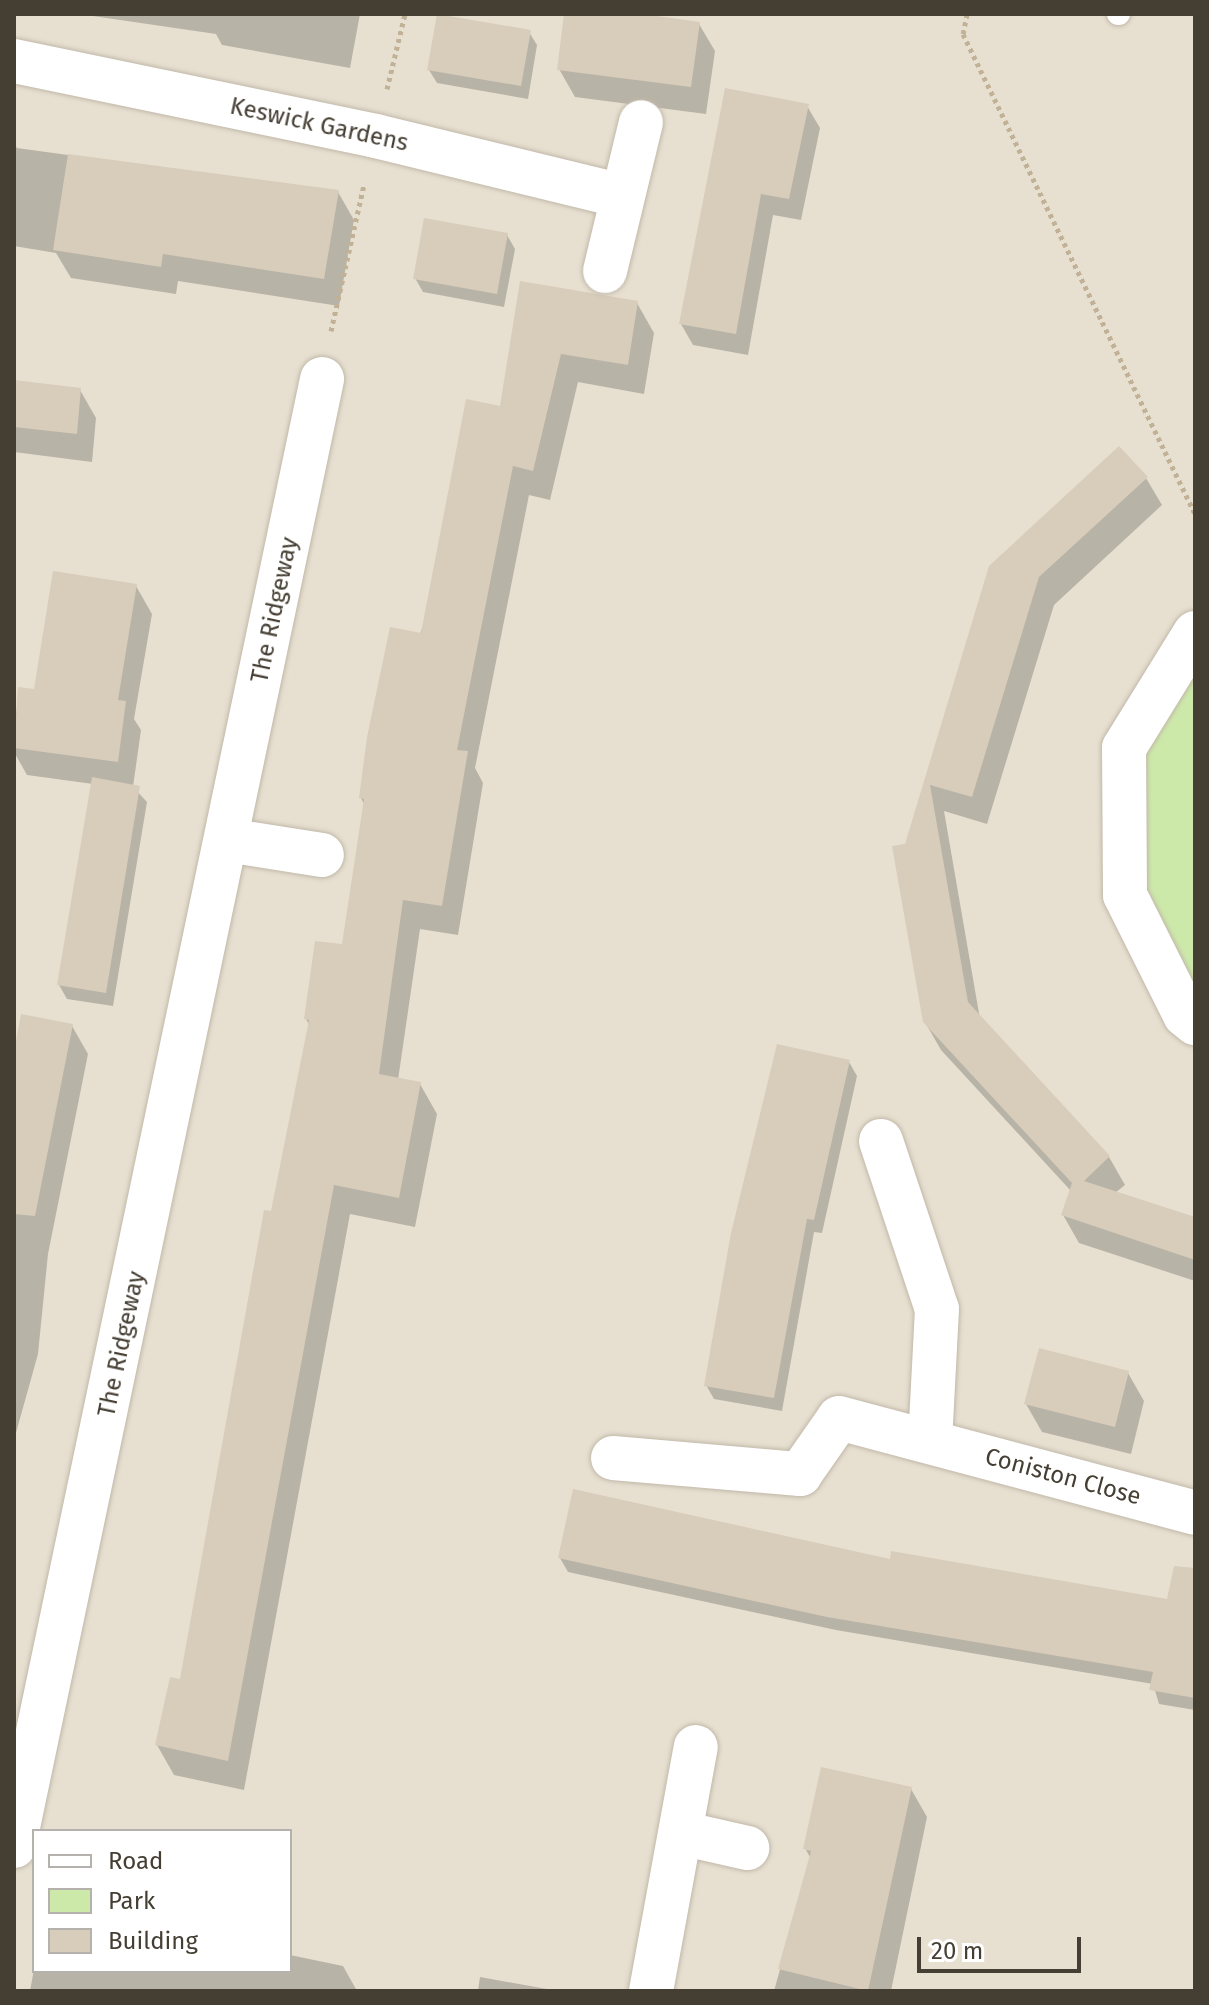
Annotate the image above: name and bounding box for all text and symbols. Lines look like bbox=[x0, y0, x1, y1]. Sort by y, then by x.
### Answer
street label: Keswick Gardens bbox=[227, 92, 411, 158]
street label: The Ridgeway bbox=[246, 535, 304, 685]
street label: The Ridgeway bbox=[93, 1269, 151, 1419]
street label: Coniston Close bbox=[982, 1442, 1144, 1512]
legend bbox=[32, 1829, 292, 1973]
text: Road bbox=[108, 1847, 163, 1875]
text: Park bbox=[108, 1887, 155, 1915]
scale bar bbox=[921, 1921, 1085, 1971]
text: Building bbox=[108, 1927, 198, 1955]
text: 20 m bbox=[931, 1937, 983, 1965]

